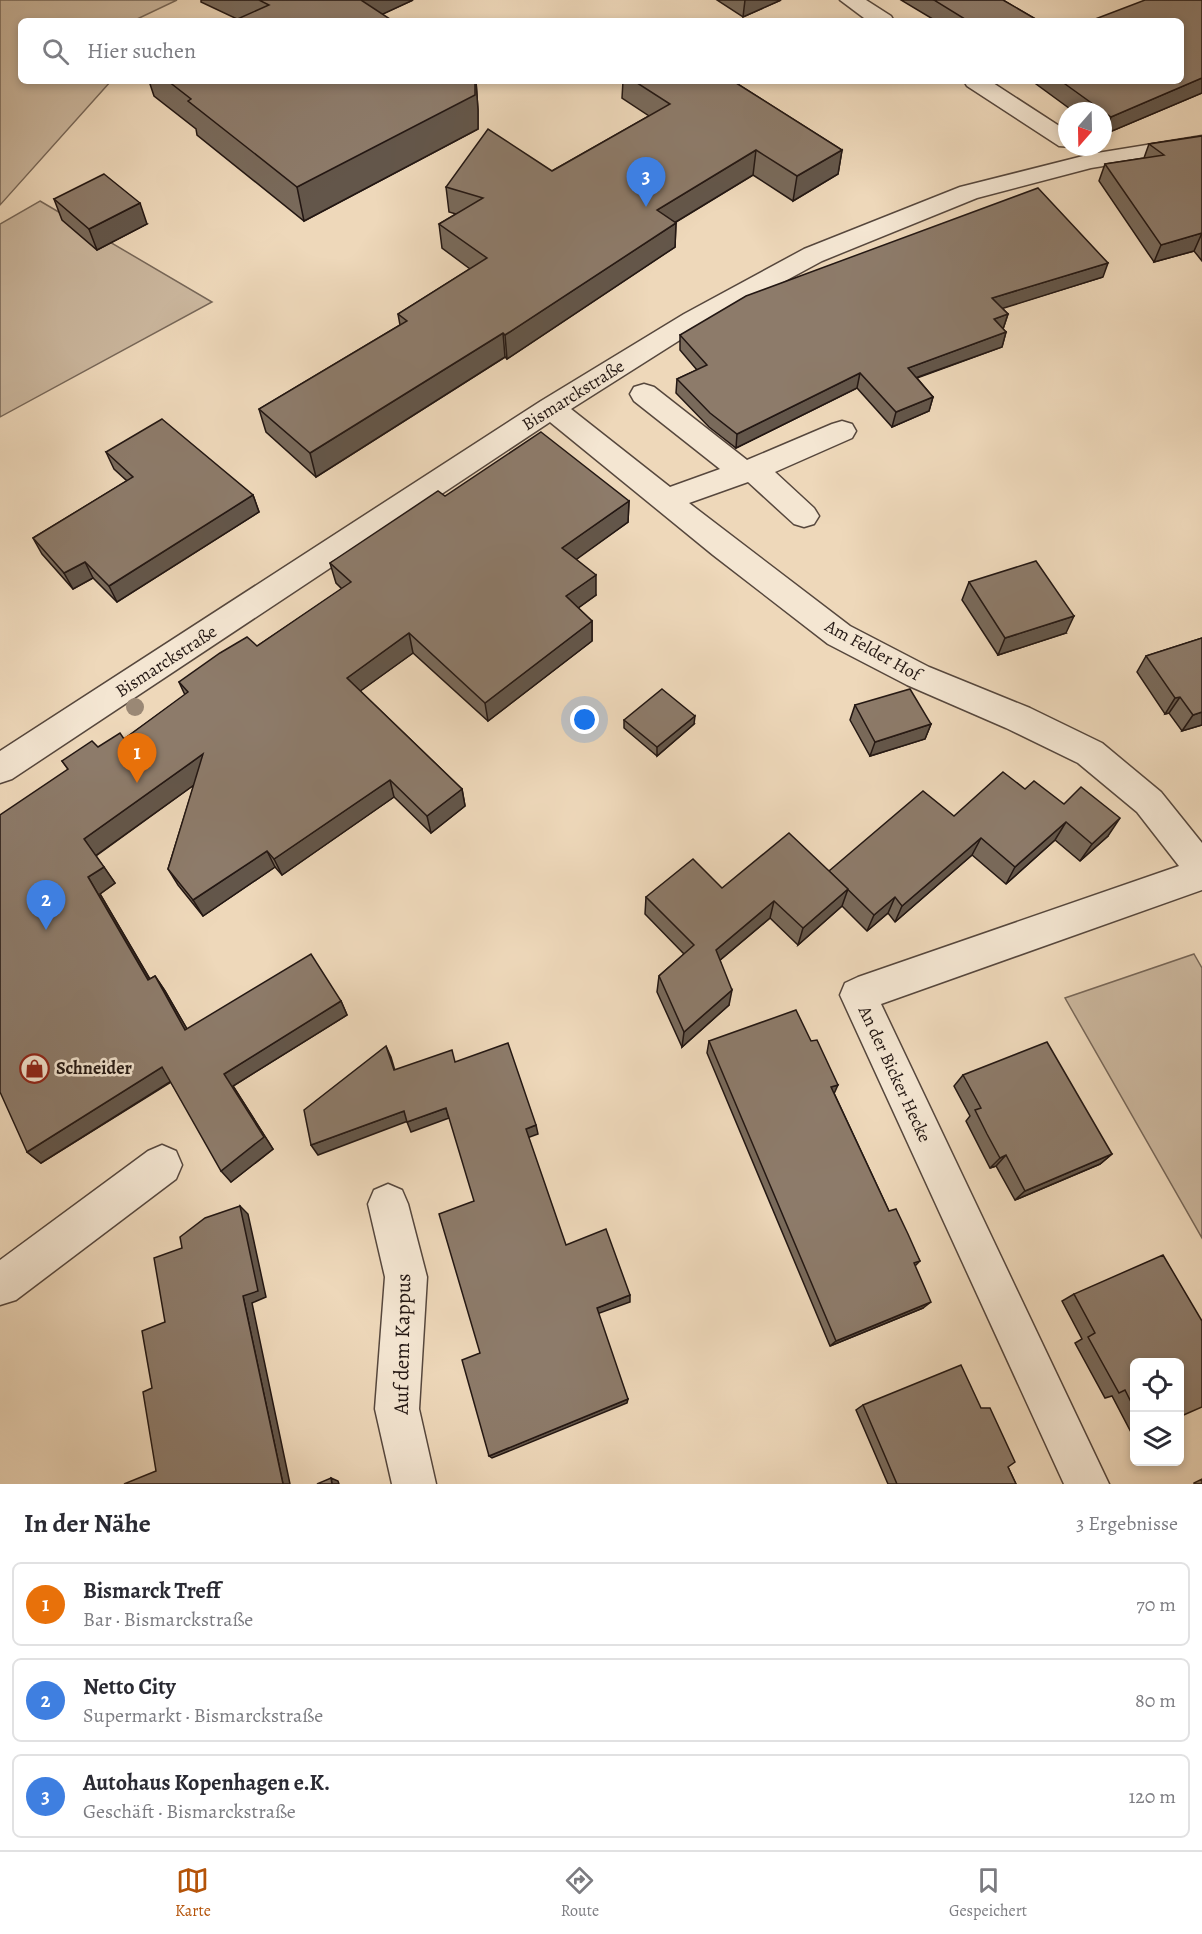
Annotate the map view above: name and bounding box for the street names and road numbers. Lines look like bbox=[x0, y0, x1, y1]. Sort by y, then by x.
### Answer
street label: Bismarckstraße bbox=[517, 354, 629, 436]
street label: Am Felder Hof bbox=[820, 613, 928, 688]
street label: Bismarckstraße bbox=[111, 619, 221, 703]
street label: An der Bicker Hecke bbox=[852, 1001, 937, 1146]
street label: Auf dem Kappus bbox=[387, 1273, 417, 1416]

